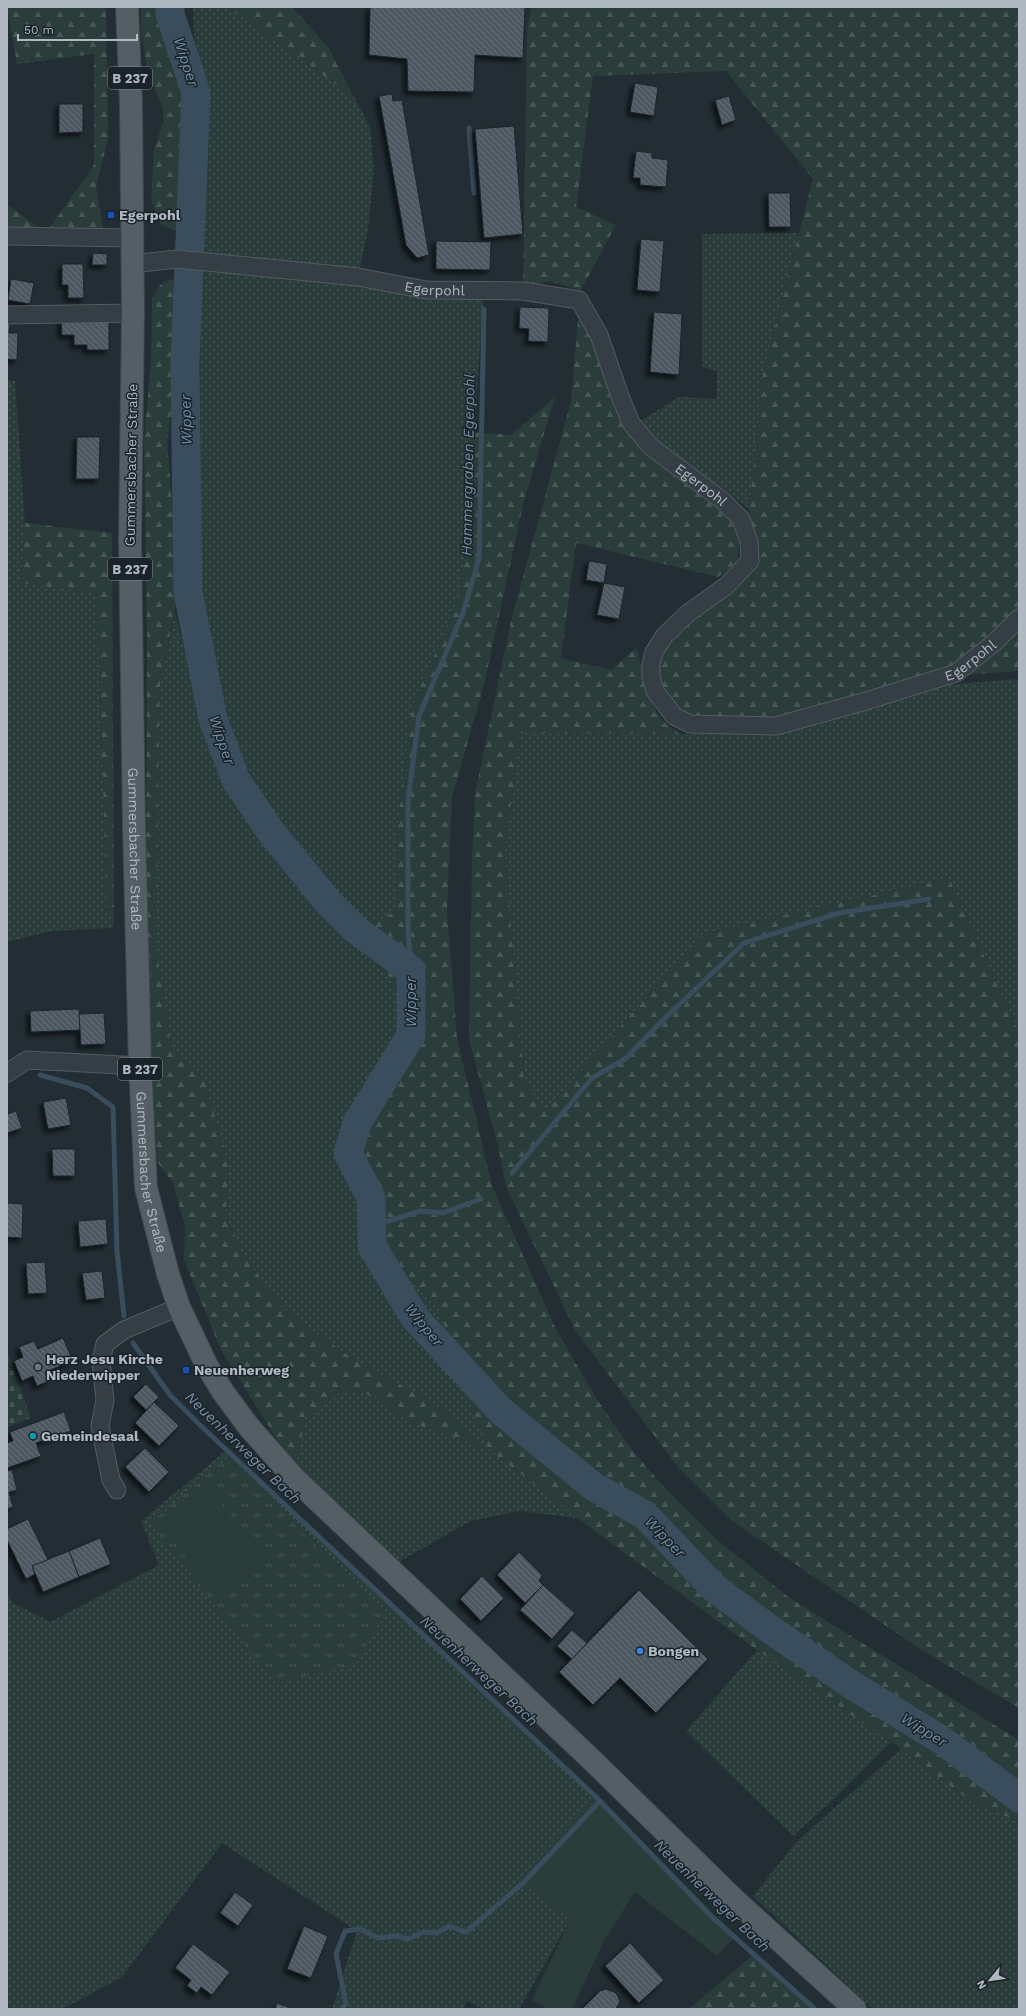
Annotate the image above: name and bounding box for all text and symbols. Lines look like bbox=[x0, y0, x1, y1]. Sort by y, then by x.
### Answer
scale bar bbox=[18, 16, 137, 42]
text: 50 m bbox=[24, 23, 54, 37]
water label: Wipper bbox=[170, 35, 203, 90]
road number: B 237 bbox=[108, 67, 152, 89]
place label: Egerpohl bbox=[119, 207, 181, 223]
marker: Egerpohl bbox=[106, 210, 116, 220]
street label: Egerpohl bbox=[403, 278, 466, 298]
water label: Hammergraben Egerpohl bbox=[457, 373, 479, 556]
street label: Gummersbacher Straße bbox=[122, 383, 140, 547]
water label: Wipper bbox=[177, 393, 195, 446]
street label: Egerpohl bbox=[672, 460, 731, 509]
road number: B 237 bbox=[108, 558, 152, 580]
street label: Egerpohl bbox=[943, 636, 1000, 684]
water label: Wipper bbox=[205, 713, 239, 768]
street label: Gummersbacher Straße bbox=[125, 767, 145, 930]
water label: Wipper bbox=[402, 975, 420, 1027]
road number: B 237 bbox=[118, 1058, 162, 1080]
street label: Gummersbacher Straße bbox=[133, 1091, 170, 1254]
water label: Wipper bbox=[401, 1300, 448, 1351]
place label: Herz Jesu Kirche Niederwipper bbox=[46, 1351, 163, 1383]
marker: Herz Jesu Kirche Niederwipper bbox=[33, 1362, 43, 1372]
place label: Neuenherweg bbox=[194, 1362, 289, 1378]
marker: Neuenherweg bbox=[181, 1365, 191, 1375]
water label: Neuenherweger Bach bbox=[181, 1388, 305, 1508]
place label: Gemeindesaal bbox=[41, 1428, 139, 1444]
marker: Gemeindesaal bbox=[28, 1431, 38, 1441]
water label: Wipper bbox=[641, 1512, 690, 1562]
water label: Neuenherweger Bach bbox=[417, 1612, 541, 1730]
place label: Bongen bbox=[648, 1643, 699, 1659]
marker: Bongen bbox=[635, 1646, 645, 1656]
water label: Wipper bbox=[898, 1709, 951, 1752]
water label: Neuenherweger Bach bbox=[650, 1836, 774, 1956]
north arrow bbox=[970, 1960, 1010, 2000]
text: N bbox=[974, 1978, 989, 1991]

